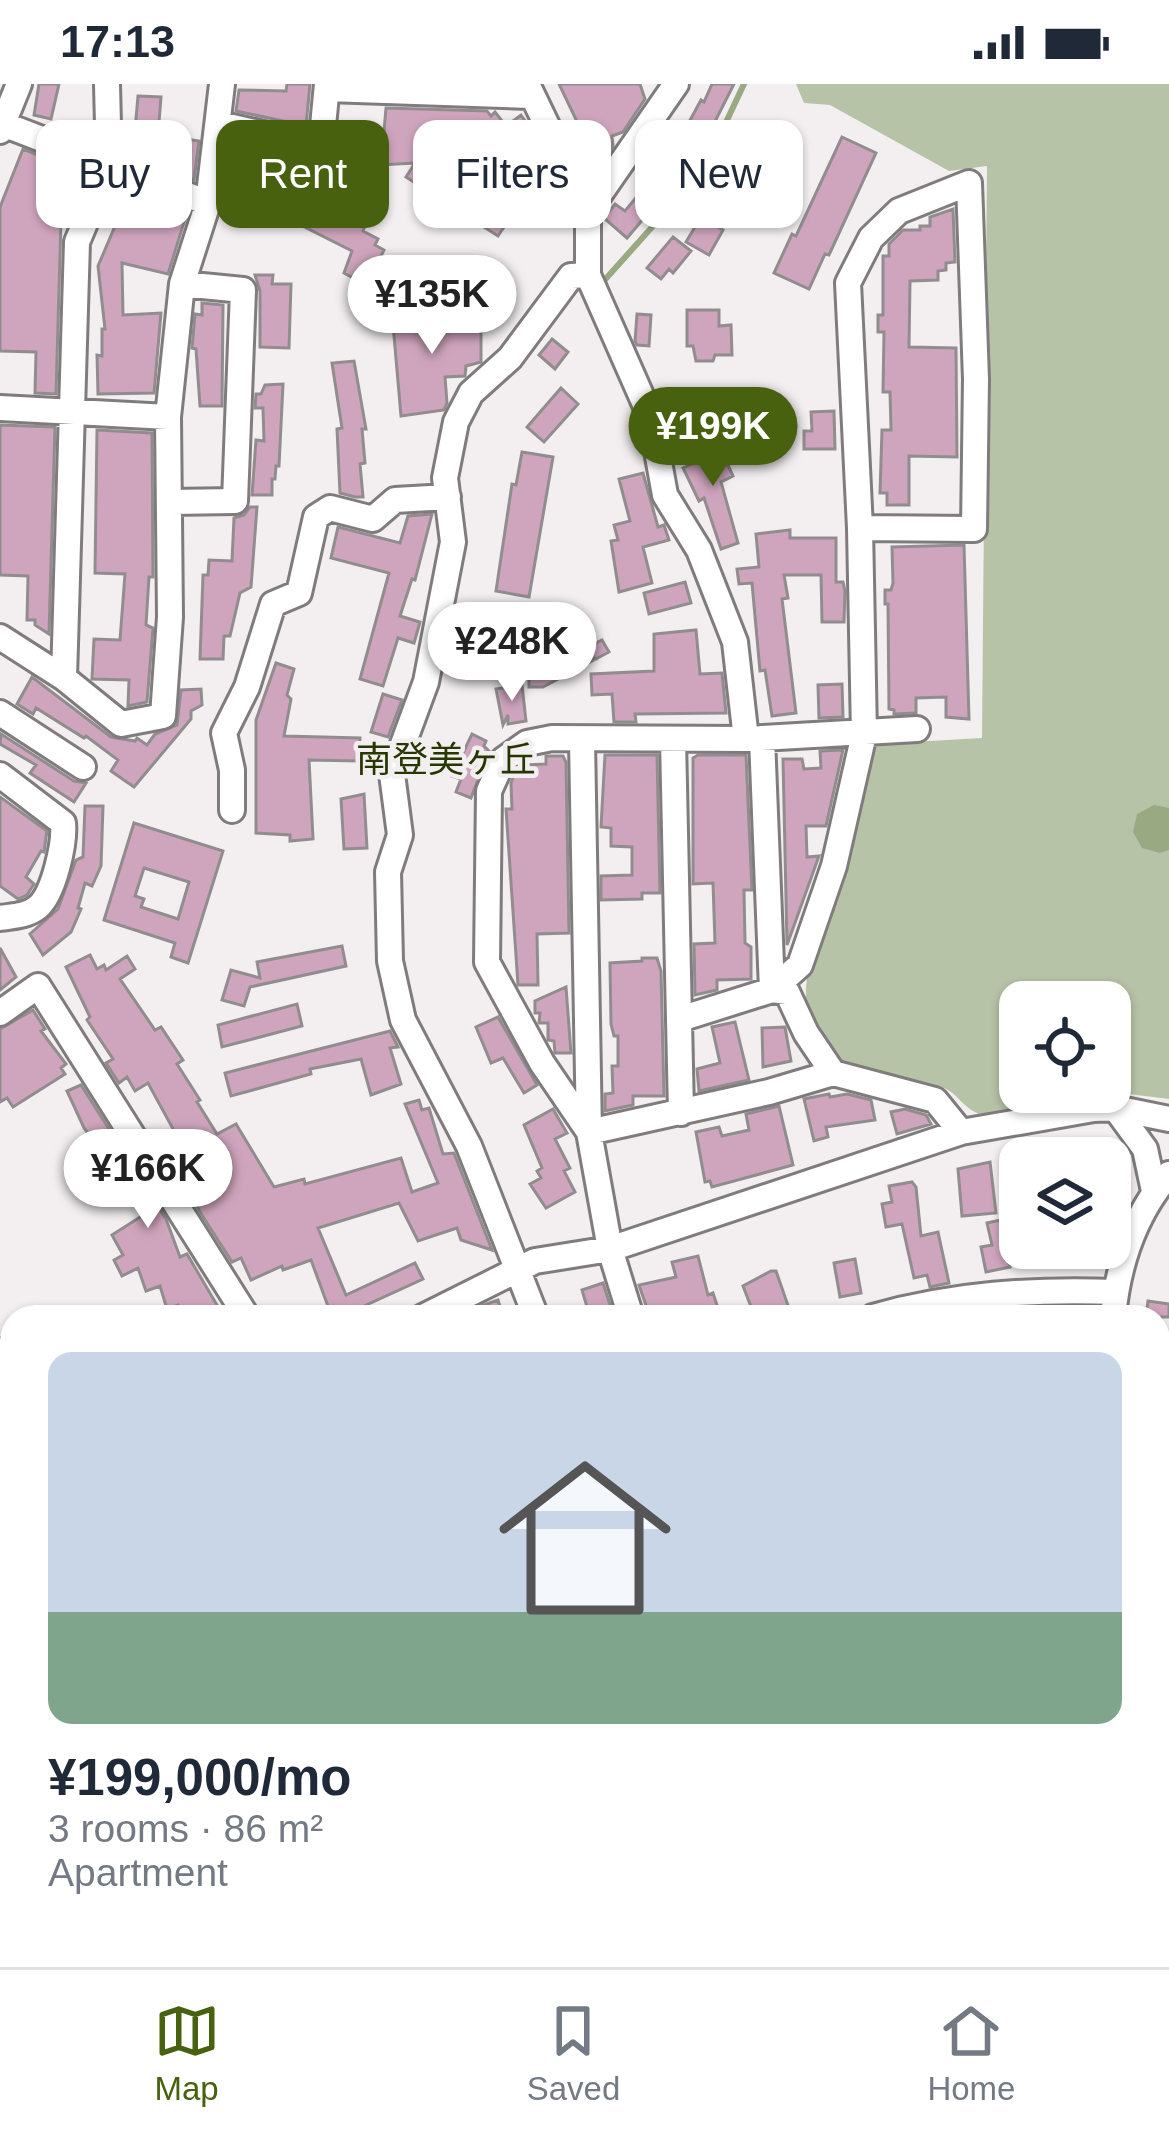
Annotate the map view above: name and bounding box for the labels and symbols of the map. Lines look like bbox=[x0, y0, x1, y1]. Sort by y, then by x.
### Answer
pin: ¥135K bbox=[348, 255, 516, 357]
pin: ¥199K bbox=[629, 387, 797, 489]
pin: ¥248K bbox=[428, 602, 596, 704]
district label: 南登美ヶ丘 bbox=[356, 739, 536, 780]
pin: ¥166K bbox=[64, 1129, 232, 1231]

